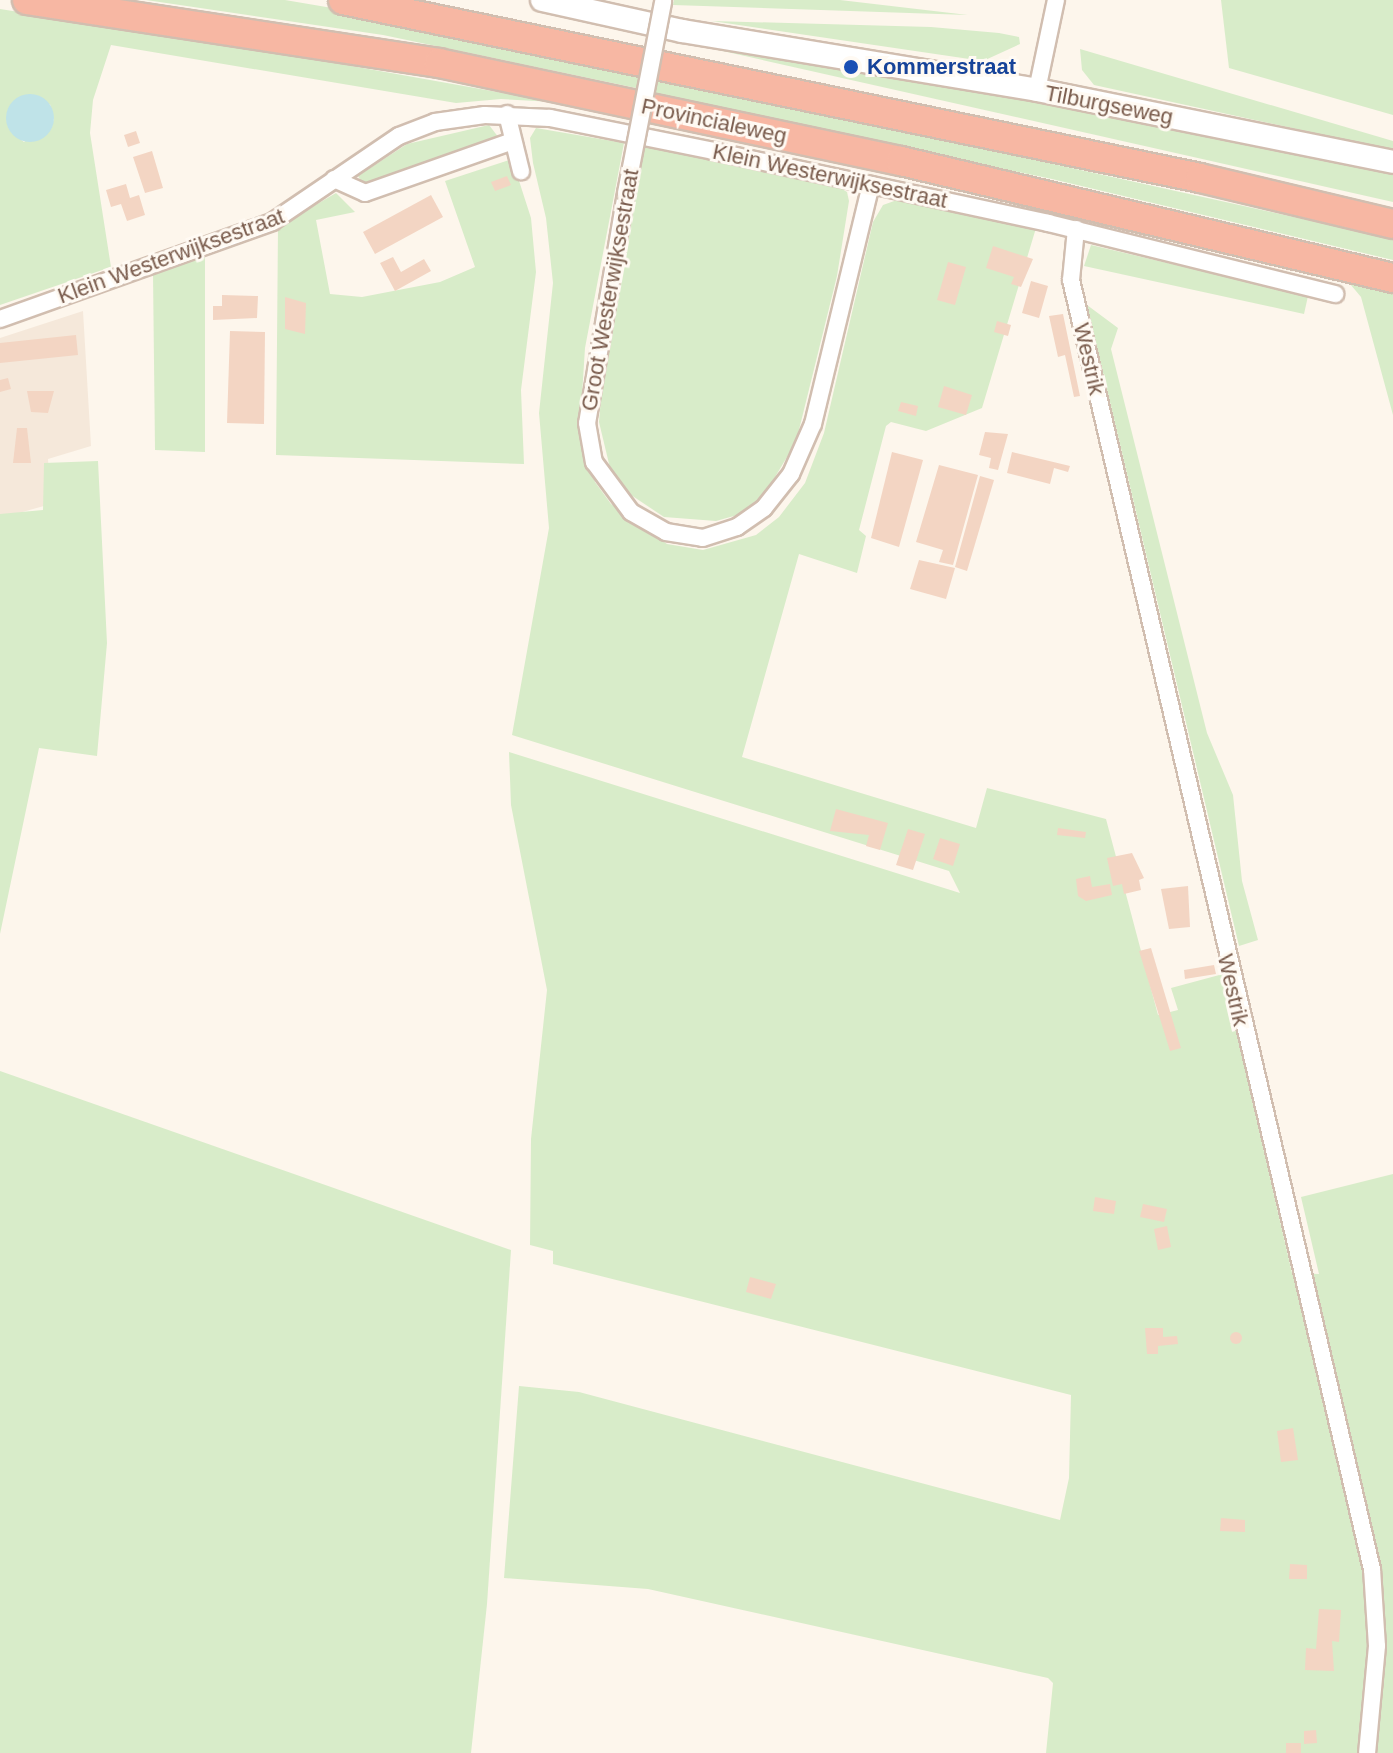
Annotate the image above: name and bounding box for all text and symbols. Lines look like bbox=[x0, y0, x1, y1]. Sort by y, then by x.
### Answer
place label: Kommerstraat bbox=[867, 54, 1016, 80]
marker: Kommerstraat bbox=[842, 58, 860, 76]
street label: Tilburgseweg bbox=[1043, 80, 1175, 130]
street label: Provincialeweg bbox=[639, 93, 789, 149]
street label: Klein Westerwijksestraat bbox=[710, 138, 950, 214]
street label: Groot Westerwijksestraat bbox=[576, 167, 644, 413]
street label: Klein Westerwijksestraat bbox=[54, 203, 288, 309]
street label: Westrik bbox=[1068, 321, 1110, 397]
street label: Westrik bbox=[1212, 952, 1254, 1028]

